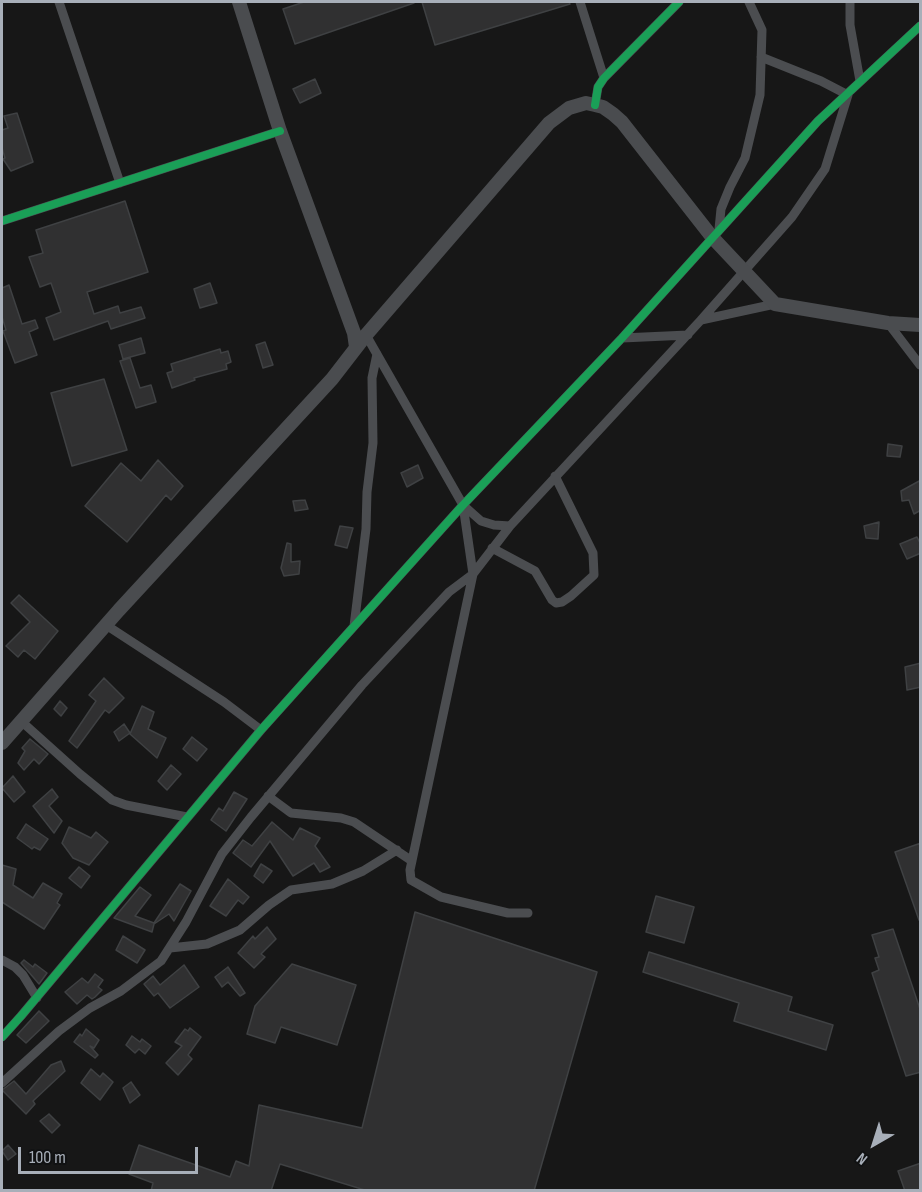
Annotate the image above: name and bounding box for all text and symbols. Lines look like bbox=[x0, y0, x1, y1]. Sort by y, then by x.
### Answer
north arrow bbox=[844, 1114, 904, 1174]
scale bar bbox=[21, 1135, 201, 1173]
text: 100 m bbox=[29, 1147, 66, 1168]
text: N bbox=[853, 1148, 872, 1168]

